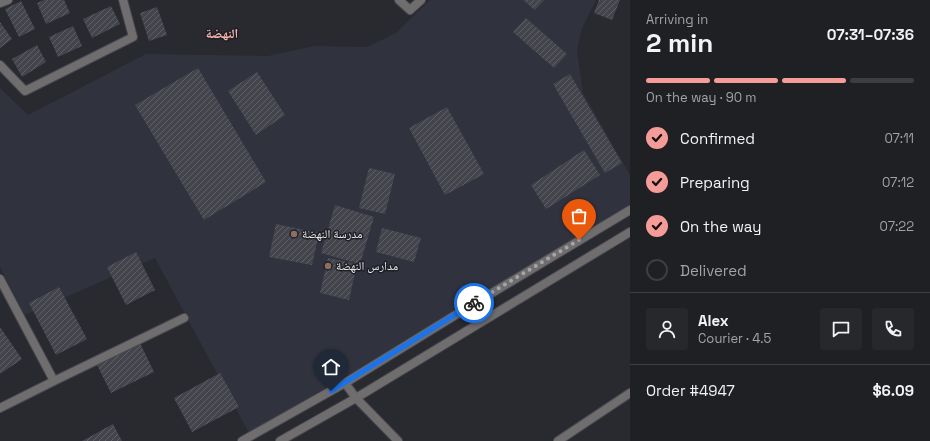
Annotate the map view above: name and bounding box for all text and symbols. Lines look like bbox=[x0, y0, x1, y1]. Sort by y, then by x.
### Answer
text: Arriving in bbox=[646, 11, 708, 28]
district label: النهضة bbox=[206, 25, 238, 42]
text: 07:31–07:36 bbox=[827, 25, 914, 44]
text: 2 min bbox=[646, 26, 713, 60]
text: On the way · 90 m bbox=[646, 89, 757, 106]
icon: check bbox=[646, 127, 668, 149]
text: Confirmed bbox=[680, 129, 755, 148]
text: 07:11 bbox=[884, 130, 914, 147]
icon: check bbox=[646, 171, 668, 193]
text: Preparing bbox=[680, 173, 750, 192]
text: 07:12 bbox=[882, 174, 914, 191]
pin bbox=[562, 199, 596, 240]
icon: bag bbox=[568, 205, 590, 227]
icon: check bbox=[646, 215, 668, 237]
text: On the way bbox=[680, 217, 761, 236]
text: 07:22 bbox=[880, 218, 914, 235]
place label: مدرسة النهضة bbox=[302, 226, 362, 242]
marker: مدرسة النهضة bbox=[289, 229, 299, 239]
place label: مدارس النهضة bbox=[336, 258, 398, 274]
marker: مدارس النهضة bbox=[323, 261, 333, 271]
text: Delivered bbox=[680, 261, 747, 280]
courier bbox=[454, 283, 494, 323]
icon: bike bbox=[463, 292, 485, 314]
button: person bbox=[646, 308, 688, 350]
button: chat bbox=[820, 308, 862, 350]
button: phone bbox=[872, 308, 914, 350]
text: Alex bbox=[698, 311, 729, 330]
text: Courier · 4.5 bbox=[698, 330, 771, 347]
pin bbox=[314, 350, 348, 391]
icon: home bbox=[320, 356, 342, 378]
text: Order #4947 bbox=[646, 381, 735, 400]
text: $6.09 bbox=[872, 381, 914, 400]

